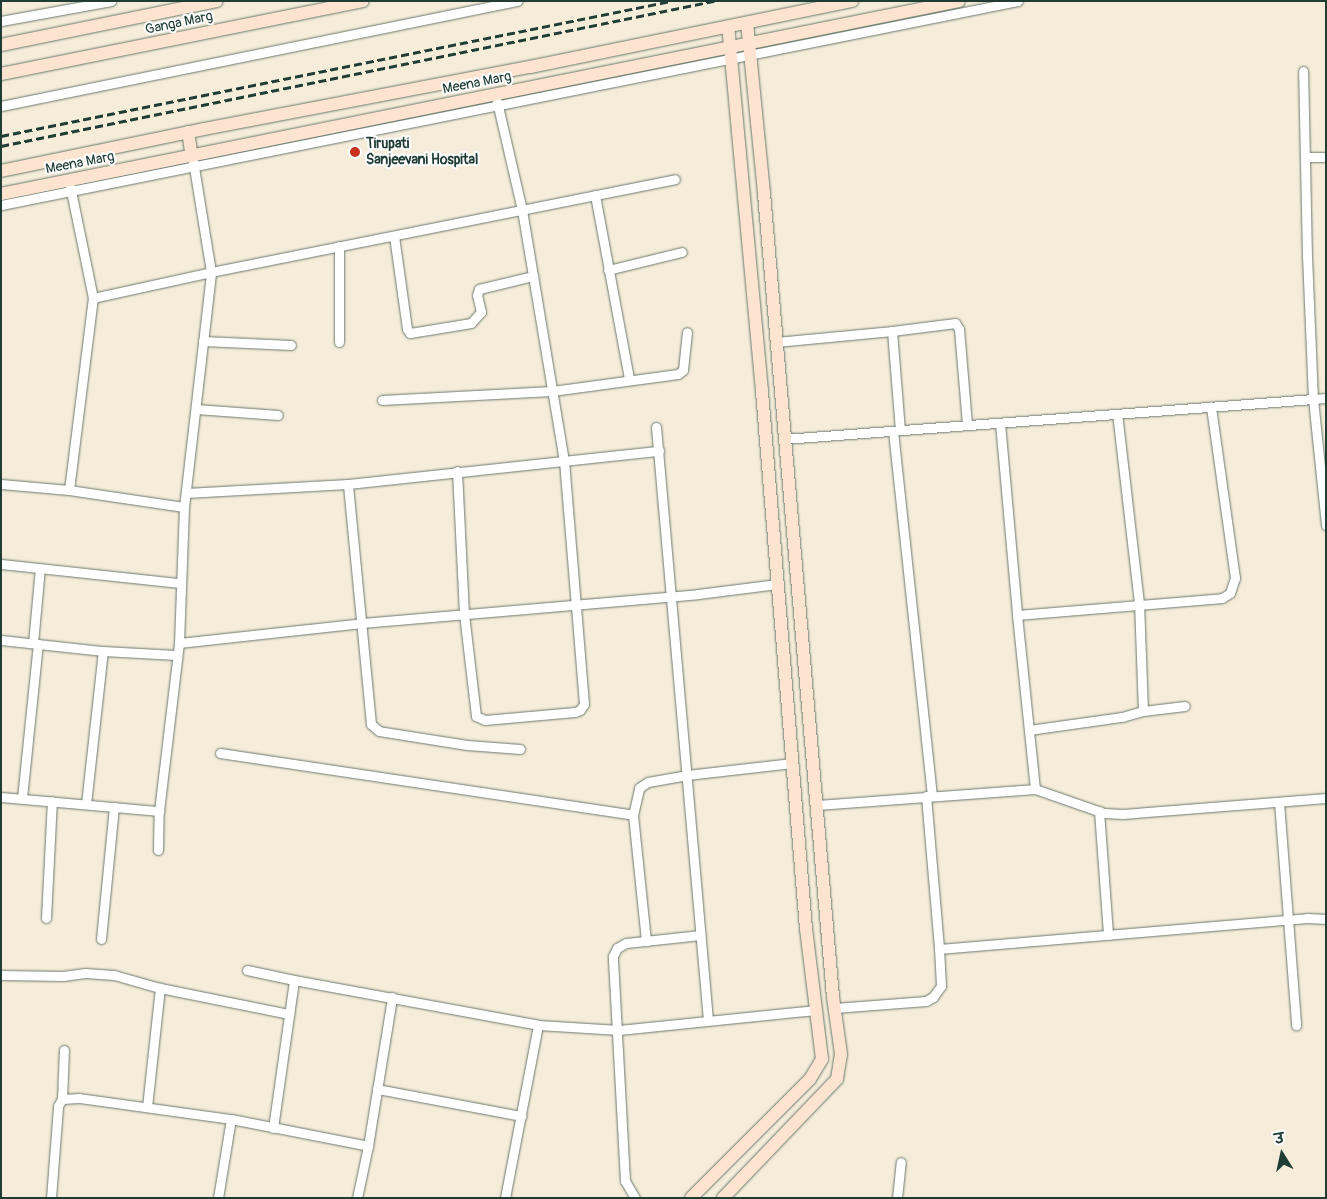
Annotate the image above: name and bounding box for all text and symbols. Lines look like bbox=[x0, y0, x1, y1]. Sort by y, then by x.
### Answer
street label: Ganga Marg bbox=[144, 8, 214, 38]
street label: Meena Marg bbox=[441, 68, 513, 98]
place label: Tirupati Sanjeevani Hospital bbox=[366, 136, 478, 168]
marker: Tirupati Sanjeevani Hospital bbox=[348, 145, 362, 159]
street label: Meena Marg bbox=[44, 148, 116, 178]
north arrow bbox=[1257, 1129, 1307, 1179]
text: उ bbox=[1273, 1130, 1285, 1148]

